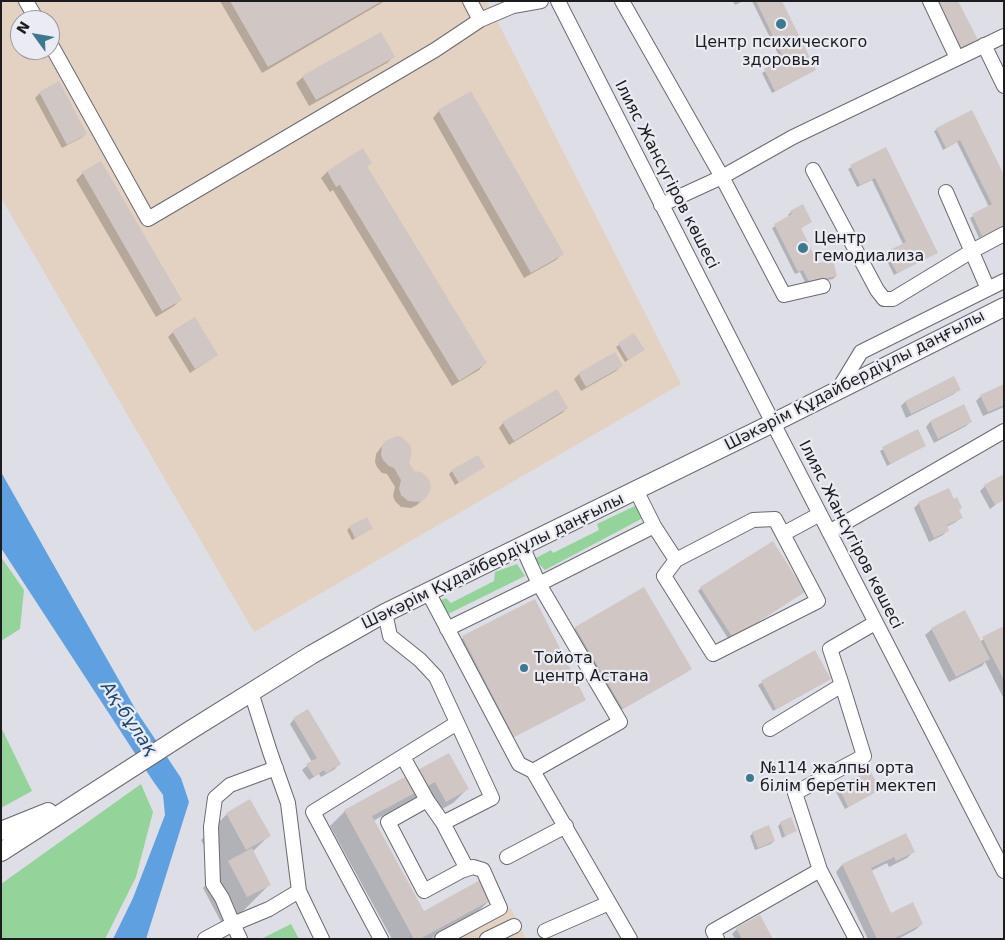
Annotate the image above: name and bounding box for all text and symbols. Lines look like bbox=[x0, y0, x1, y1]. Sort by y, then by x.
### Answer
north arrow bbox=[10, 10, 60, 60]
marker: Центр психического здоровья bbox=[774, 17, 788, 31]
text: N bbox=[13, 18, 33, 37]
place label: Центр психического здоровья bbox=[695, 33, 867, 71]
street label: Ілияс Жансүгіров көшесі bbox=[610, 77, 722, 273]
place label: Центр гемодиализа bbox=[814, 229, 924, 267]
marker: Центр гемодиализа bbox=[796, 241, 810, 255]
street label: Шәкәрім Құдайбердіұлы даңғылы bbox=[722, 307, 988, 455]
street label: Ілияс Жансүгіров көшесі bbox=[794, 437, 906, 633]
street label: Шәкәрім Құдайбердіұлы даңғылы bbox=[359, 490, 627, 634]
place label: Тойота центр Астана bbox=[534, 649, 649, 687]
marker: Тойота центр Астана bbox=[518, 662, 530, 674]
water label: Ақ-бұлақ bbox=[95, 678, 161, 760]
place label: №114 жалпы орта білім беретін мектеп bbox=[760, 759, 936, 797]
marker: №114 жалпы орта білім беретін мектеп bbox=[744, 772, 756, 784]

